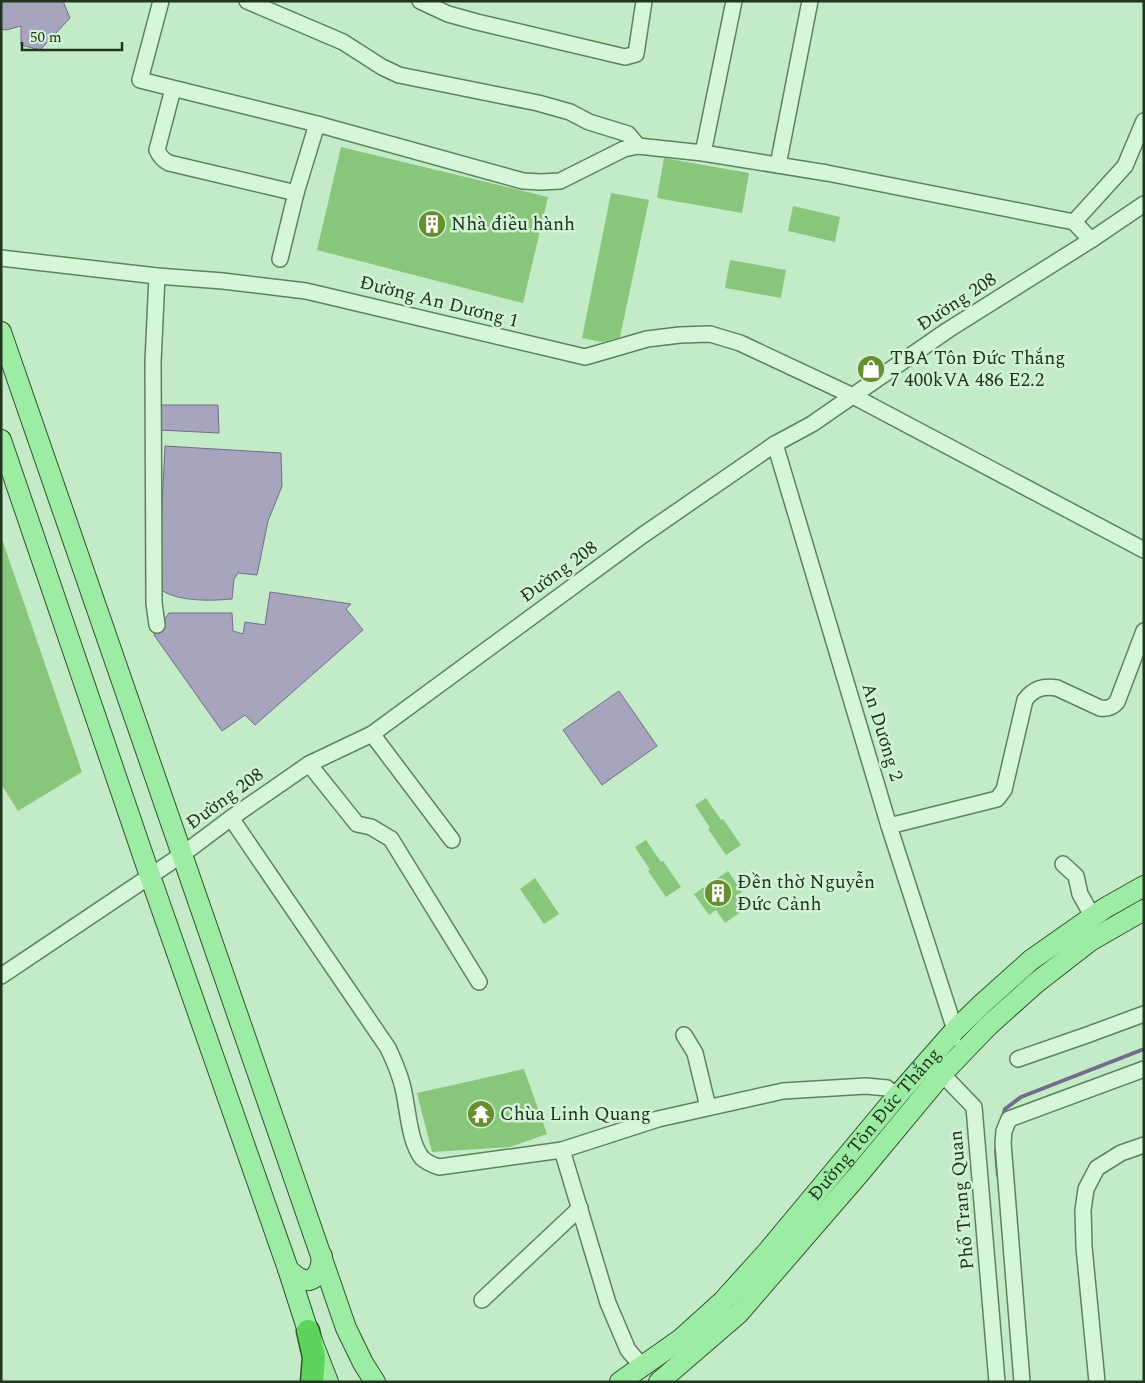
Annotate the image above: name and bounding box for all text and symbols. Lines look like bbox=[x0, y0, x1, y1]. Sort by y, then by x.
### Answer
scale bar bbox=[22, 20, 122, 52]
text: 50 m bbox=[30, 26, 62, 49]
building icon: Nhà điều hành bbox=[417, 209, 447, 239]
place label: Nhà điều hành bbox=[451, 210, 575, 239]
street label: Đường 208 bbox=[911, 265, 1003, 339]
street label: Đường An Dương 1 bbox=[356, 268, 522, 336]
place label: TBA Tôn Đức Thắng 7 400kVA 486 E2.2 bbox=[890, 344, 1066, 395]
shop icon: TBA Tôn Đức Thắng 7 400kVA 486 E2.2 bbox=[856, 354, 886, 384]
street label: Đường 208 bbox=[514, 534, 604, 610]
street label: An Dương 2 bbox=[853, 679, 911, 785]
street label: Đường 208 bbox=[180, 761, 270, 837]
place label: Đền thờ Nguyễn Đức Cảnh bbox=[737, 868, 875, 919]
building icon: Đền thờ Nguyễn Đức Cảnh bbox=[703, 878, 733, 908]
street label: Đường Tôn Đức Thắng bbox=[801, 1041, 948, 1207]
temple icon: Chùa Linh Quang bbox=[466, 1099, 496, 1129]
place label: Chùa Linh Quang bbox=[500, 1100, 651, 1129]
street label: Phố Trang Quan bbox=[941, 1129, 983, 1271]

